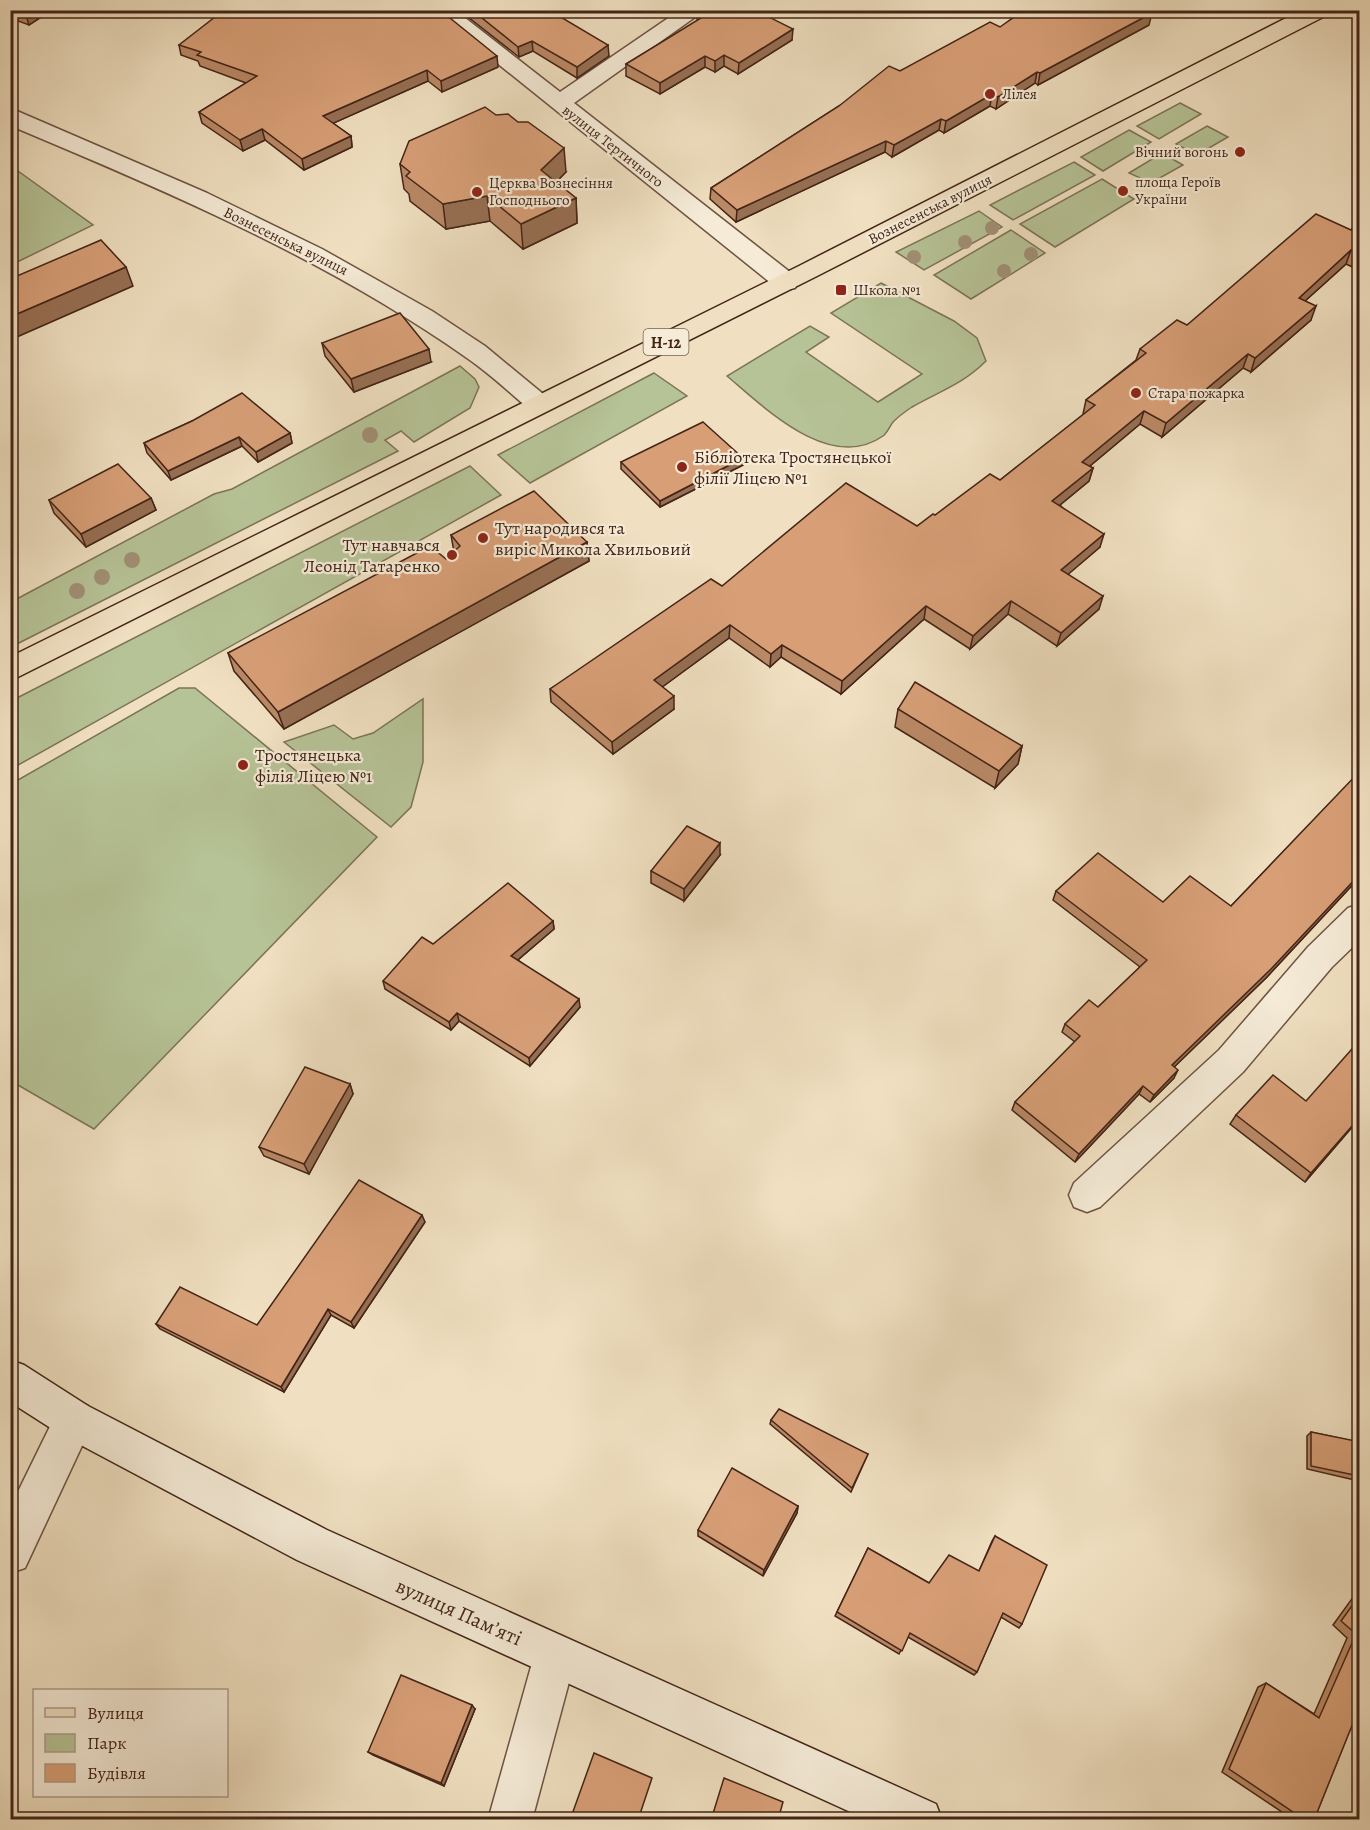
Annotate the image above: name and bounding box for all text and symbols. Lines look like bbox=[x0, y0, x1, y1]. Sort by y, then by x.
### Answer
place label: Лілея bbox=[1002, 84, 1037, 104]
marker: Лілея bbox=[983, 87, 997, 101]
street label: вулиця Тертичного bbox=[558, 100, 668, 192]
place label: Вічний вогонь bbox=[1135, 142, 1228, 162]
marker: Вічний вогонь bbox=[1233, 145, 1247, 159]
street label: Вознесенська вулиця bbox=[865, 169, 995, 249]
place label: площа Героїв України bbox=[1135, 172, 1221, 209]
place label: Церква Вознесіння Господнього bbox=[489, 173, 613, 210]
marker: площа Героїв України bbox=[1116, 184, 1130, 198]
marker: Церква Вознесіння Господнього bbox=[470, 185, 484, 199]
street label: Вознесенська вулиця bbox=[220, 202, 352, 280]
place label: Школа №1 bbox=[853, 280, 921, 300]
marker: Школа №1 bbox=[834, 283, 848, 297]
road number: Н-12 bbox=[644, 329, 688, 355]
place label: Стара пожарка bbox=[1148, 383, 1245, 403]
marker: Стара пожарка bbox=[1129, 386, 1143, 400]
place label: Бібліотека Тростянецької філії Ліцею №1 bbox=[694, 445, 892, 490]
marker: Бібліотека Тростянецької філії Ліцею №1 bbox=[675, 460, 689, 474]
place label: Тут народився та виріс Микола Хвильовий bbox=[495, 516, 691, 561]
marker: Тут народився та виріс Микола Хвильовий bbox=[476, 531, 490, 545]
place label: Тут навчався Леонід Татаренко bbox=[304, 533, 440, 578]
marker: Тут навчався Леонід Татаренко bbox=[445, 548, 459, 562]
place label: Тростянецька філія Ліцею №1 bbox=[255, 743, 372, 788]
marker: Тростянецька філія Ліцею №1 bbox=[236, 758, 250, 772]
street label: вулиця Памʼяті bbox=[391, 1572, 527, 1652]
legend bbox=[33, 1689, 228, 1797]
text: Вулиця bbox=[87, 1701, 144, 1725]
text: Парк bbox=[87, 1731, 127, 1755]
text: Будівля bbox=[87, 1761, 146, 1785]

